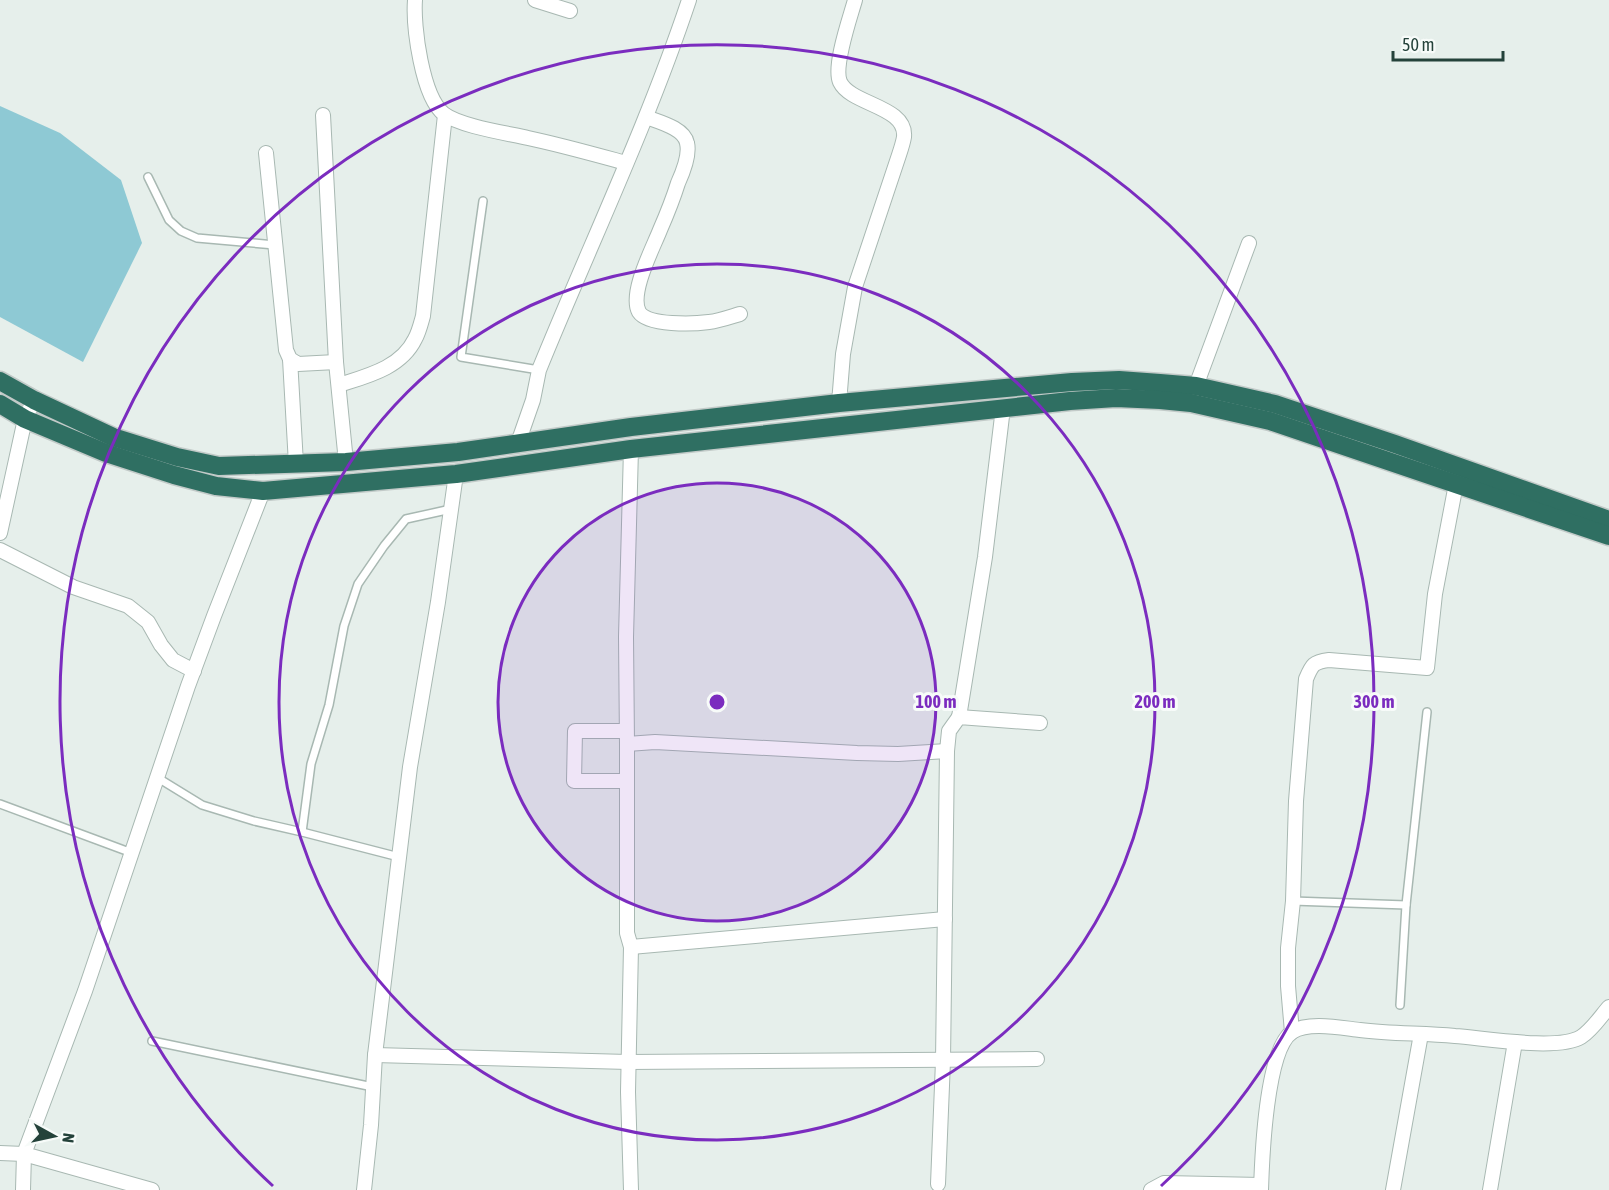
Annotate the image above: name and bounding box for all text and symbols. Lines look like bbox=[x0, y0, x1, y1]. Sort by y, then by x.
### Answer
scale bar bbox=[1393, 24, 1502, 62]
text: 50 m bbox=[1402, 34, 1434, 55]
text: 100 m bbox=[916, 691, 956, 712]
text: 200 m bbox=[1135, 691, 1175, 712]
text: 300 m bbox=[1354, 691, 1394, 712]
centre of rings bbox=[707, 692, 727, 712]
north arrow bbox=[24, 1106, 84, 1166]
text: N bbox=[59, 1132, 78, 1144]

